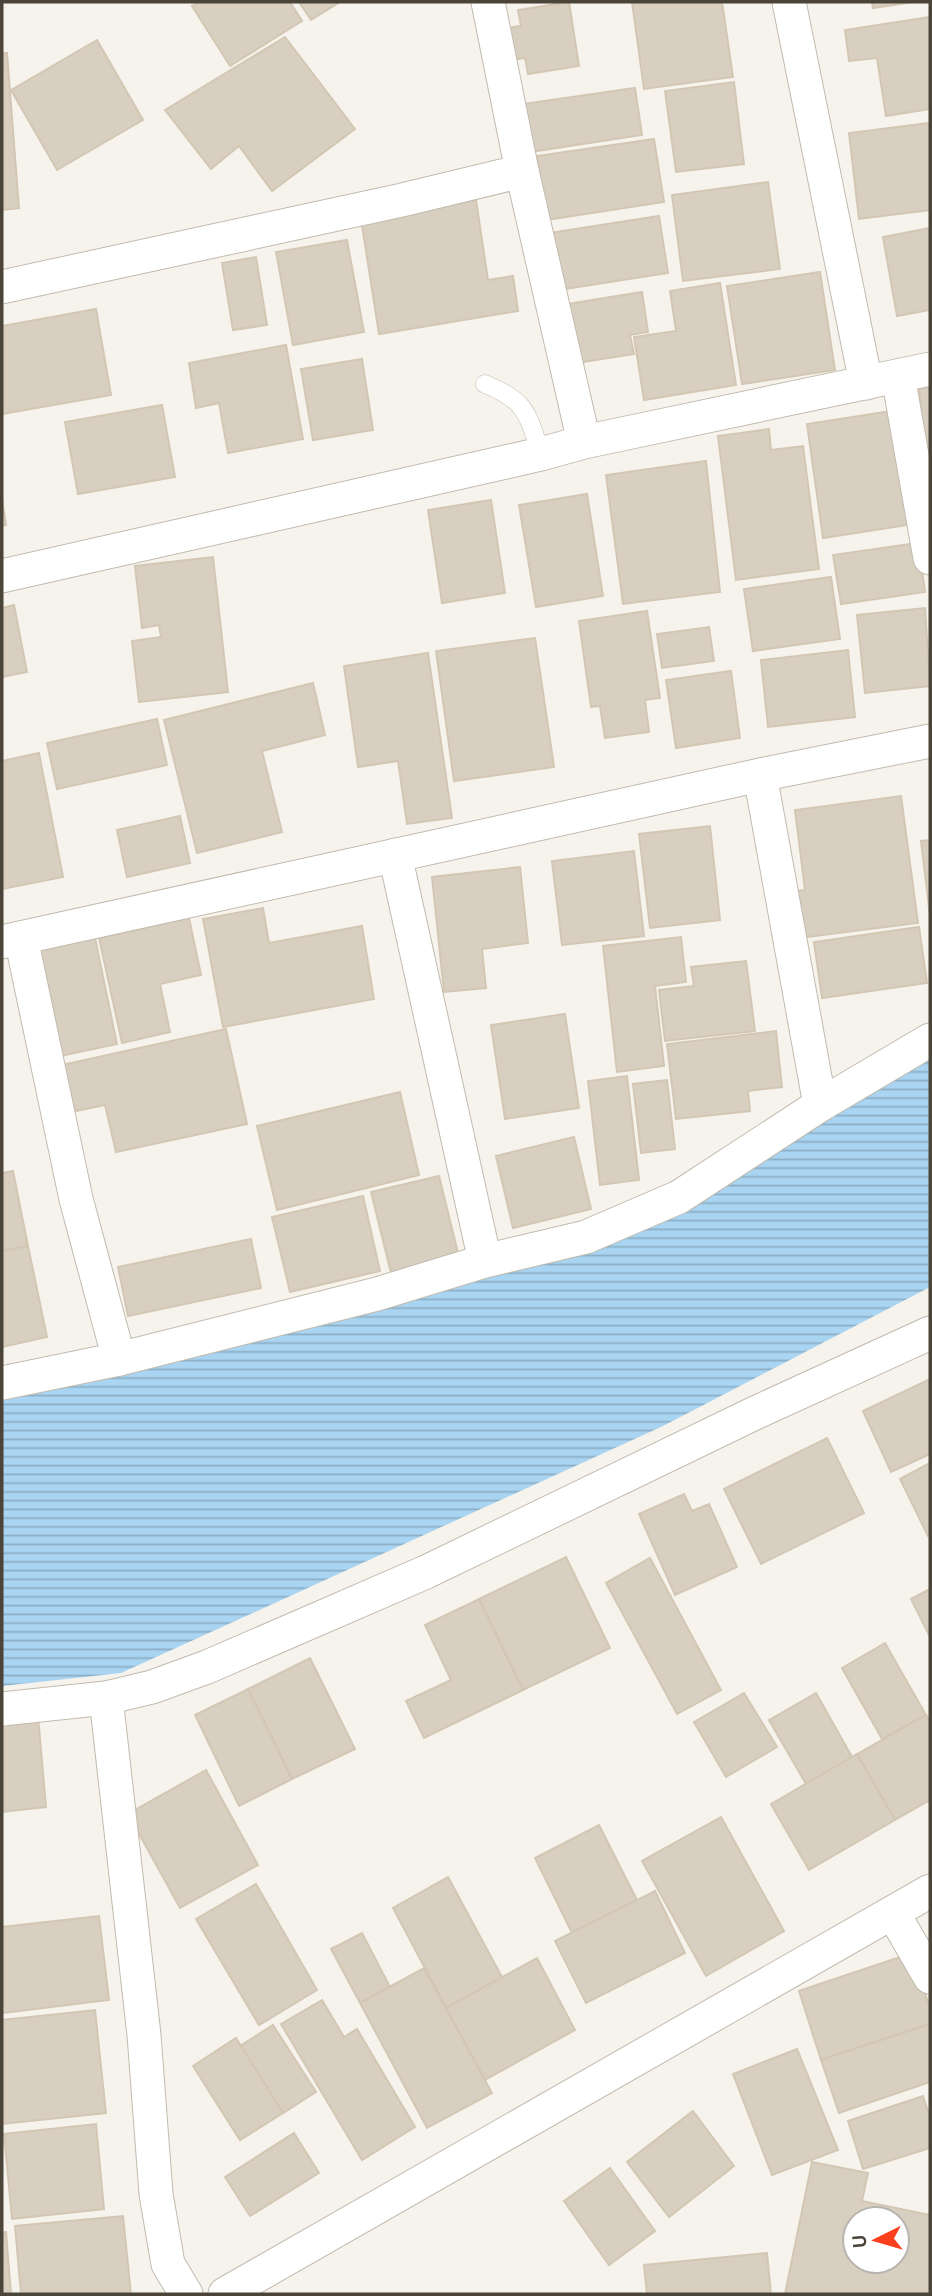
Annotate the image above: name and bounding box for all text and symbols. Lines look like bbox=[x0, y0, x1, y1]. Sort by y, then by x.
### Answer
north arrow bbox=[841, 2205, 911, 2275]
text: U bbox=[847, 2234, 873, 2249]

